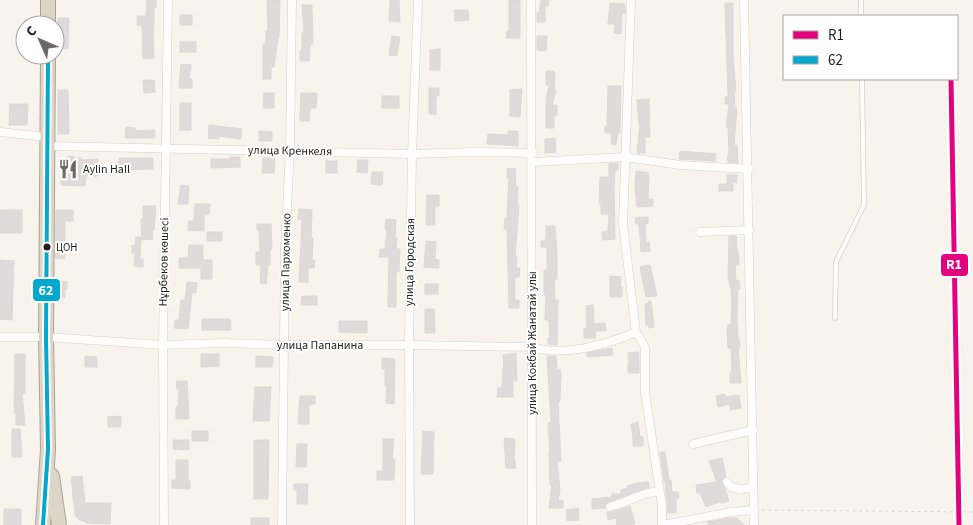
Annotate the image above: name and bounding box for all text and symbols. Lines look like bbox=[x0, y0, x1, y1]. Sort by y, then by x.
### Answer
north arrow bbox=[15, 15, 65, 65]
legend bbox=[783, 15, 958, 80]
text: С bbox=[22, 22, 41, 41]
text: R1 bbox=[828, 25, 844, 46]
text: 62 bbox=[828, 50, 843, 71]
street label: улица Кренкеля bbox=[248, 142, 332, 160]
restaurant icon: Aylin Hall bbox=[57, 158, 79, 180]
place label: Aylin Hall bbox=[83, 161, 130, 178]
street label: улица Пархоменко bbox=[277, 213, 295, 311]
street label: Нұрбеков көшесі bbox=[155, 217, 173, 307]
street label: улица Городская bbox=[401, 218, 419, 306]
place label: ЦОН bbox=[56, 240, 77, 255]
marker: ЦОН bbox=[42, 242, 52, 252]
line badge: R1 bbox=[940, 253, 969, 277]
text: R1 bbox=[946, 255, 962, 275]
street label: улица Кокбай Жанатай улы bbox=[524, 271, 541, 415]
line badge: 62 bbox=[32, 278, 61, 302]
text: 62 bbox=[39, 281, 53, 301]
street label: улица Папанина bbox=[277, 337, 363, 354]

